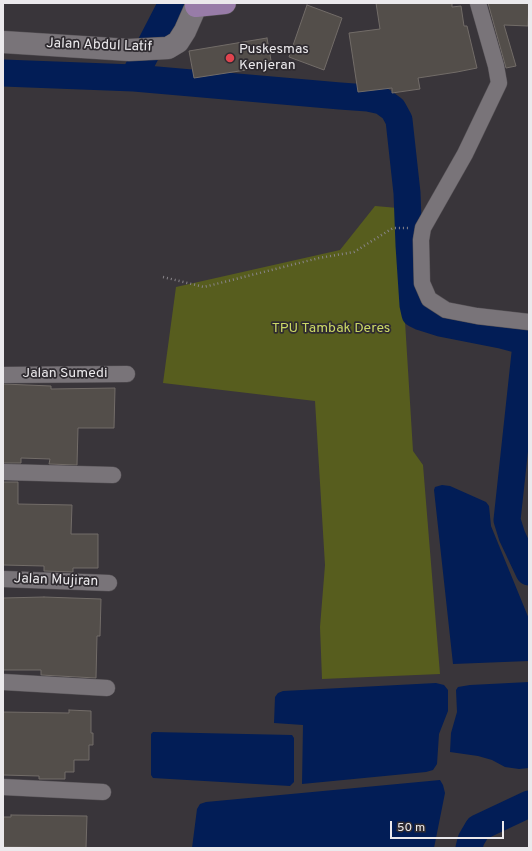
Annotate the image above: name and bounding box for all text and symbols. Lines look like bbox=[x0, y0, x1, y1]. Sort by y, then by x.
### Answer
street label: Jalan Abdul Latif bbox=[46, 36, 152, 56]
place label: Puskesmas Kenjeran bbox=[239, 42, 309, 74]
marker: Puskesmas Kenjeran bbox=[224, 52, 236, 64]
park label: TPU Tambak Deres bbox=[272, 321, 390, 337]
street label: Jalan Sumedi bbox=[22, 366, 108, 382]
street label: Jalan Mujiran bbox=[13, 571, 99, 591]
scale bar bbox=[392, 813, 506, 839]
text: 50 m bbox=[397, 820, 425, 836]

